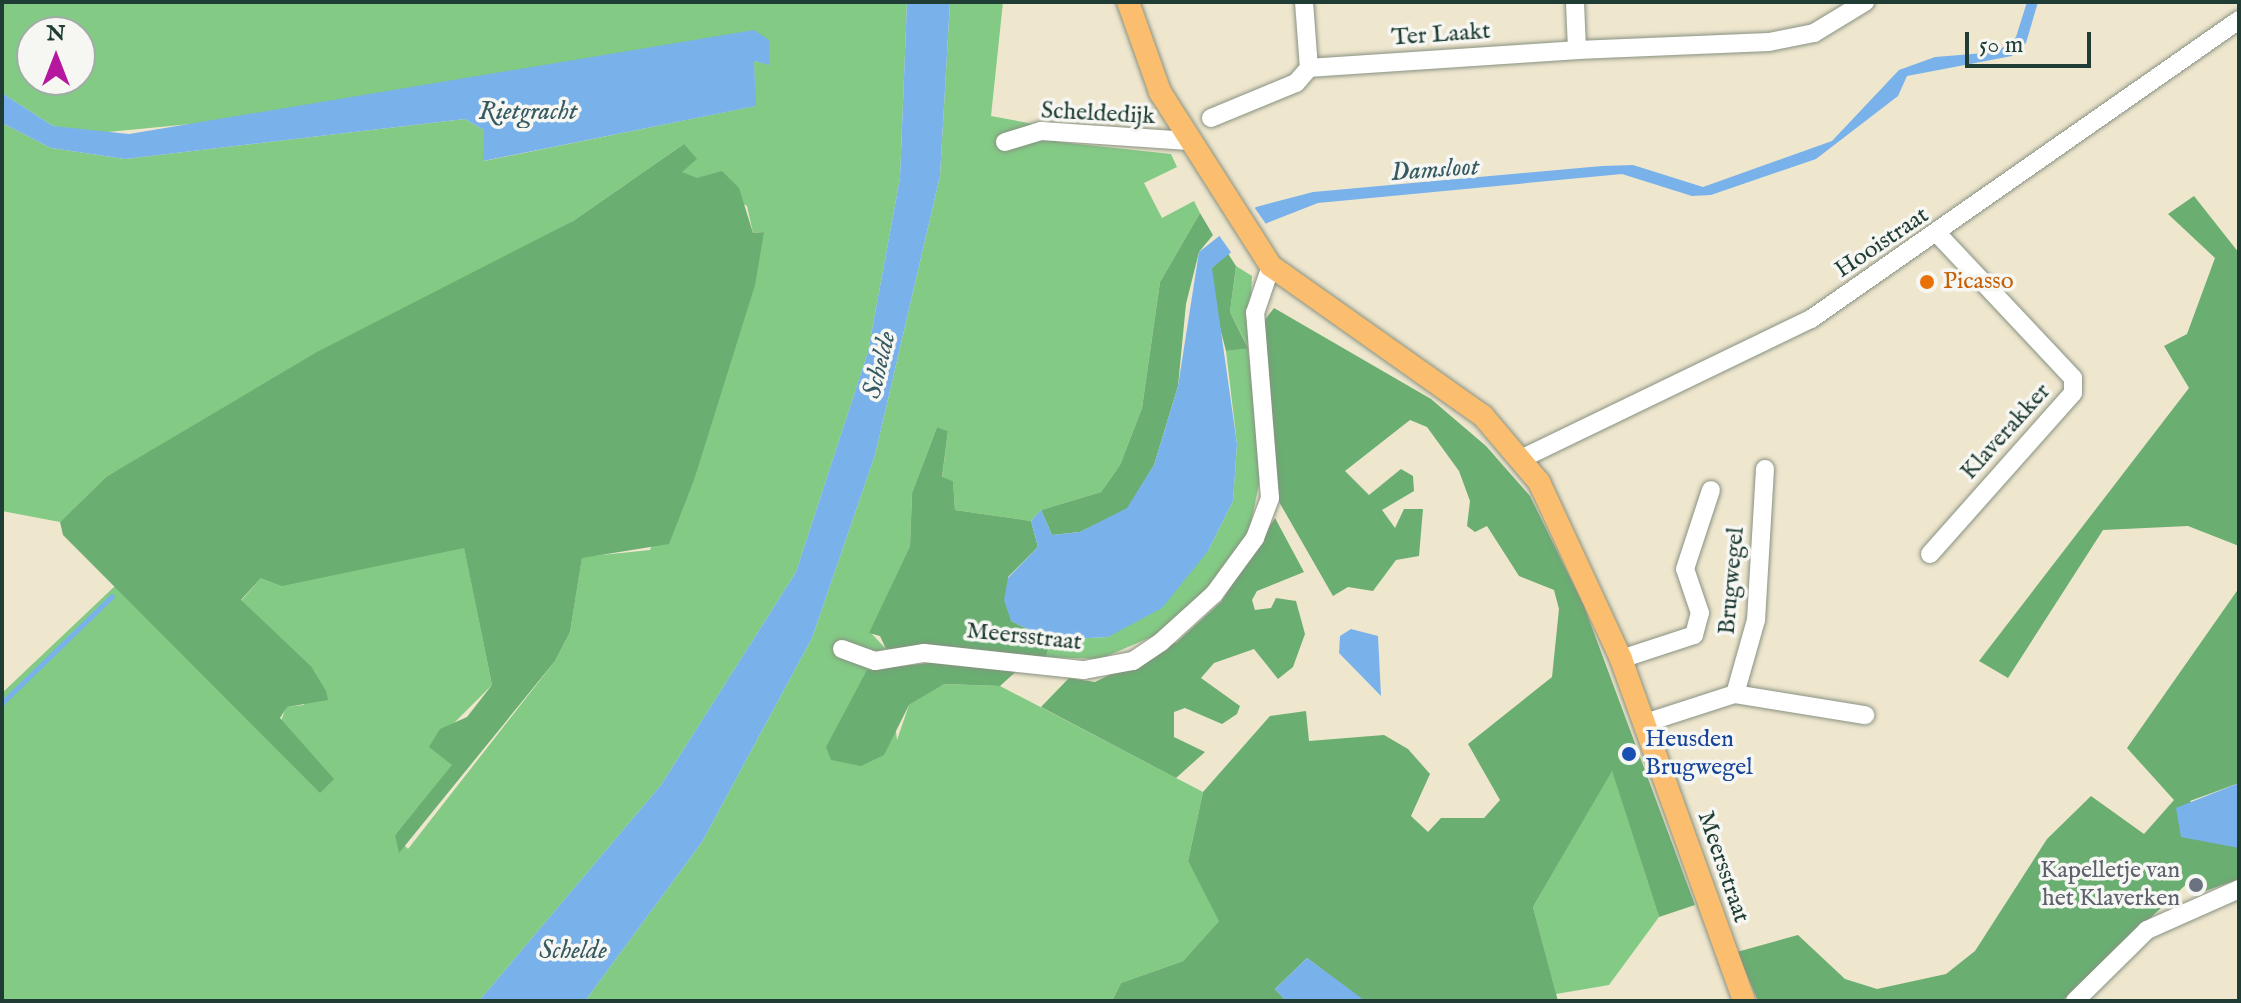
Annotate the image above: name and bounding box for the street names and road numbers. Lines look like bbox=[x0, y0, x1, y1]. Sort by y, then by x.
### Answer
street label: Ter Laakt bbox=[1390, 17, 1492, 53]
street label: Scheldedijk bbox=[1040, 97, 1156, 131]
street label: Hooistraat bbox=[1830, 201, 1934, 285]
street label: Klaverakker bbox=[1955, 378, 2057, 486]
street label: Brugwegel bbox=[1713, 526, 1751, 636]
street label: Meersstraat bbox=[965, 617, 1083, 657]
street label: Meersstraat bbox=[1690, 807, 1756, 927]

